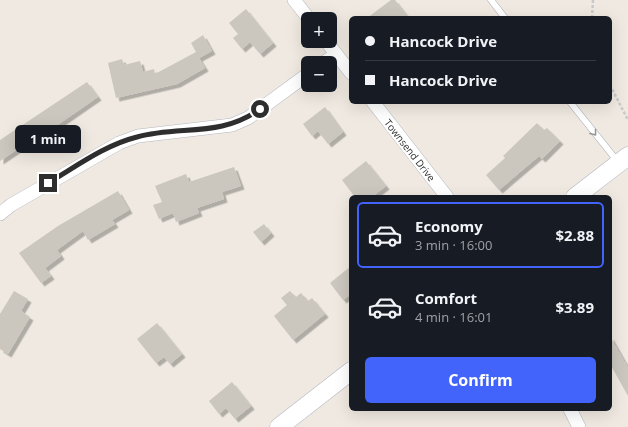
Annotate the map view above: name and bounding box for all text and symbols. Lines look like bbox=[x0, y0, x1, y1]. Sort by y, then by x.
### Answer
map controls bbox=[301, 12, 337, 92]
button: + bbox=[301, 12, 337, 48]
text: Hancock Drive bbox=[389, 31, 497, 51]
button: − bbox=[301, 56, 337, 92]
text: Hancock Drive bbox=[389, 70, 497, 90]
route start bbox=[251, 100, 269, 118]
street label: Townsend Drive bbox=[381, 116, 439, 184]
callout: 1 min bbox=[15, 125, 81, 153]
one-way arrow bbox=[589, 128, 596, 135]
text: 1 min bbox=[30, 130, 66, 148]
route end bbox=[39, 174, 57, 192]
text: Economy bbox=[415, 216, 483, 236]
icon: car bbox=[367, 217, 403, 253]
text: $2.88 bbox=[555, 225, 594, 245]
text: 3 min · 16:00 bbox=[415, 236, 492, 254]
text: Comfort bbox=[415, 288, 477, 308]
icon: car bbox=[367, 289, 403, 325]
text: $3.89 bbox=[555, 297, 594, 317]
text: 4 min · 16:01 bbox=[415, 308, 492, 326]
button: Confirm bbox=[365, 357, 596, 403]

